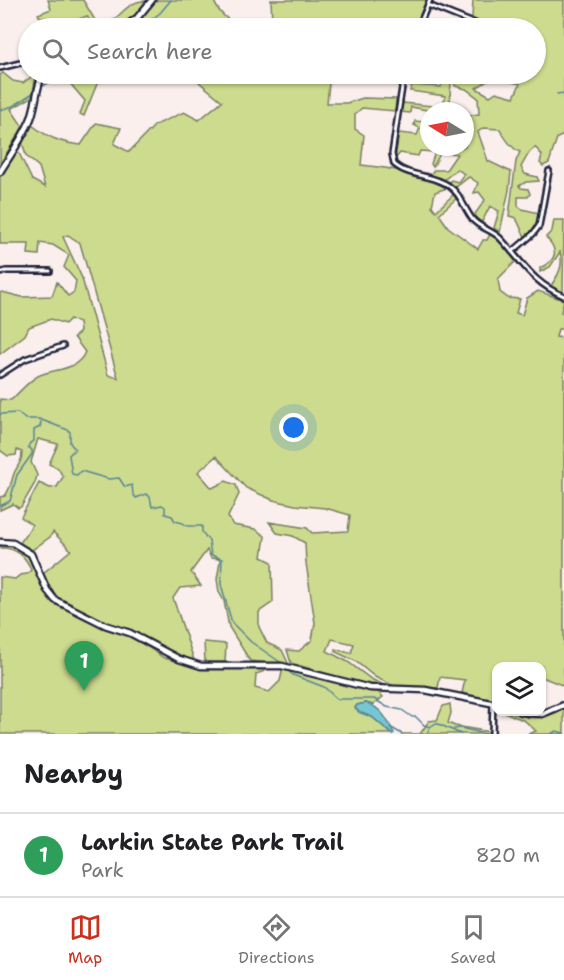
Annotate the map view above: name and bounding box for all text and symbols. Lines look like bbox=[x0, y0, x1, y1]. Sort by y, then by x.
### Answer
search box bbox=[18, 18, 546, 84]
icon: search bbox=[39, 35, 72, 68]
text: Search here bbox=[87, 37, 213, 66]
north arrow bbox=[420, 102, 474, 156]
your location bbox=[279, 413, 308, 442]
pin: 1 bbox=[64, 642, 104, 691]
map controls bbox=[492, 662, 546, 716]
button: layers bbox=[492, 662, 546, 716]
text: Nearby bbox=[24, 756, 123, 791]
text: Larkin State Park Trail bbox=[81, 828, 344, 857]
text: 1 bbox=[39, 842, 48, 868]
text: 820 m bbox=[476, 842, 540, 868]
text: Park bbox=[81, 857, 124, 883]
tab: Map bbox=[68, 911, 102, 968]
tab: Directions bbox=[238, 911, 315, 968]
tab: Saved bbox=[451, 911, 496, 968]

